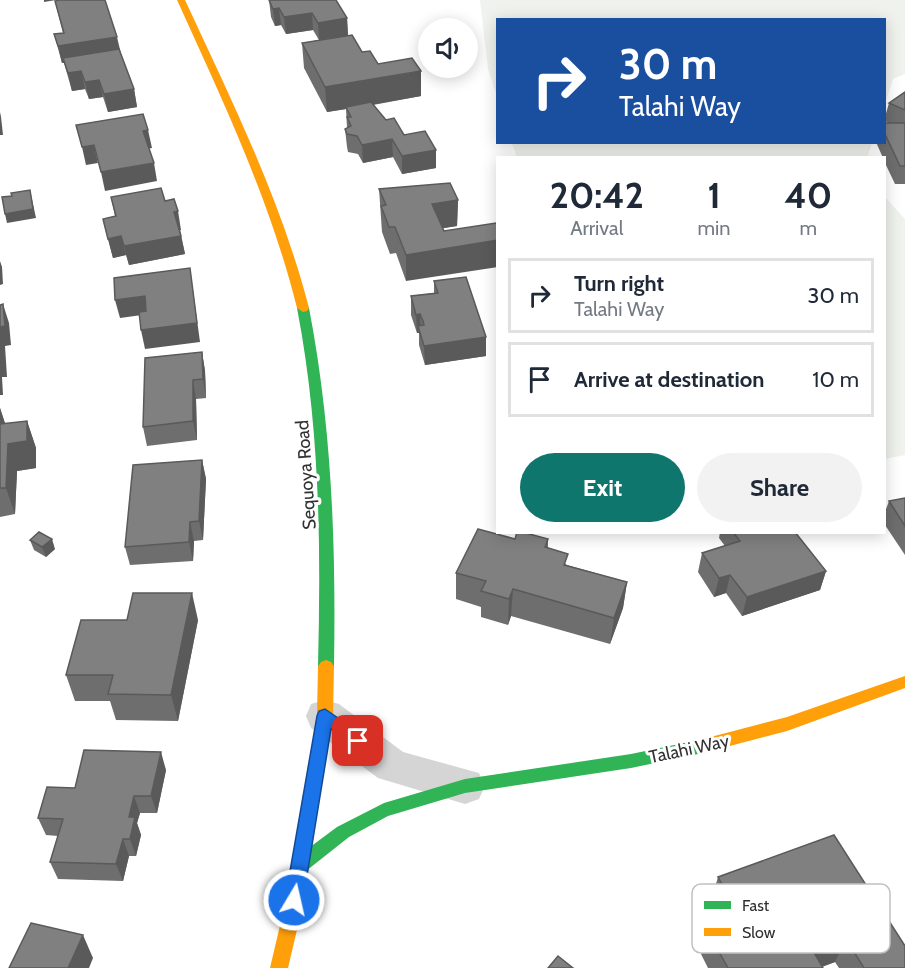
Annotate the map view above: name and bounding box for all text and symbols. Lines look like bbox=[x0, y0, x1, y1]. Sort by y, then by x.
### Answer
map controls bbox=[418, 18, 478, 78]
button: sound bbox=[418, 18, 478, 78]
text: 30 m bbox=[619, 38, 717, 90]
icon: right bbox=[520, 42, 598, 120]
text: Talahi Way bbox=[619, 90, 741, 123]
text: 20:42 bbox=[550, 173, 644, 217]
text: 1 bbox=[707, 173, 721, 217]
text: 40 bbox=[784, 173, 832, 217]
text: Arrival bbox=[570, 216, 623, 240]
text: min bbox=[698, 216, 731, 240]
text: m bbox=[799, 216, 817, 240]
text: Turn right bbox=[574, 270, 664, 297]
icon: right bbox=[523, 279, 556, 312]
text: 30 m bbox=[807, 282, 859, 309]
text: Talahi Way bbox=[574, 297, 664, 321]
icon: arrive bbox=[523, 363, 556, 396]
text: Arrive at destination bbox=[574, 366, 764, 393]
text: 10 m bbox=[812, 366, 859, 393]
street label: Sequoya Road bbox=[291, 420, 321, 530]
button: Exit bbox=[520, 453, 685, 522]
button: Share bbox=[697, 453, 862, 522]
pin bbox=[332, 715, 383, 766]
icon: arrive bbox=[341, 724, 374, 757]
street label: Talahi Way bbox=[647, 730, 731, 768]
position arrow bbox=[262, 868, 326, 932]
legend bbox=[692, 884, 890, 953]
text: Fast bbox=[742, 896, 770, 915]
text: Slow bbox=[742, 923, 776, 942]

